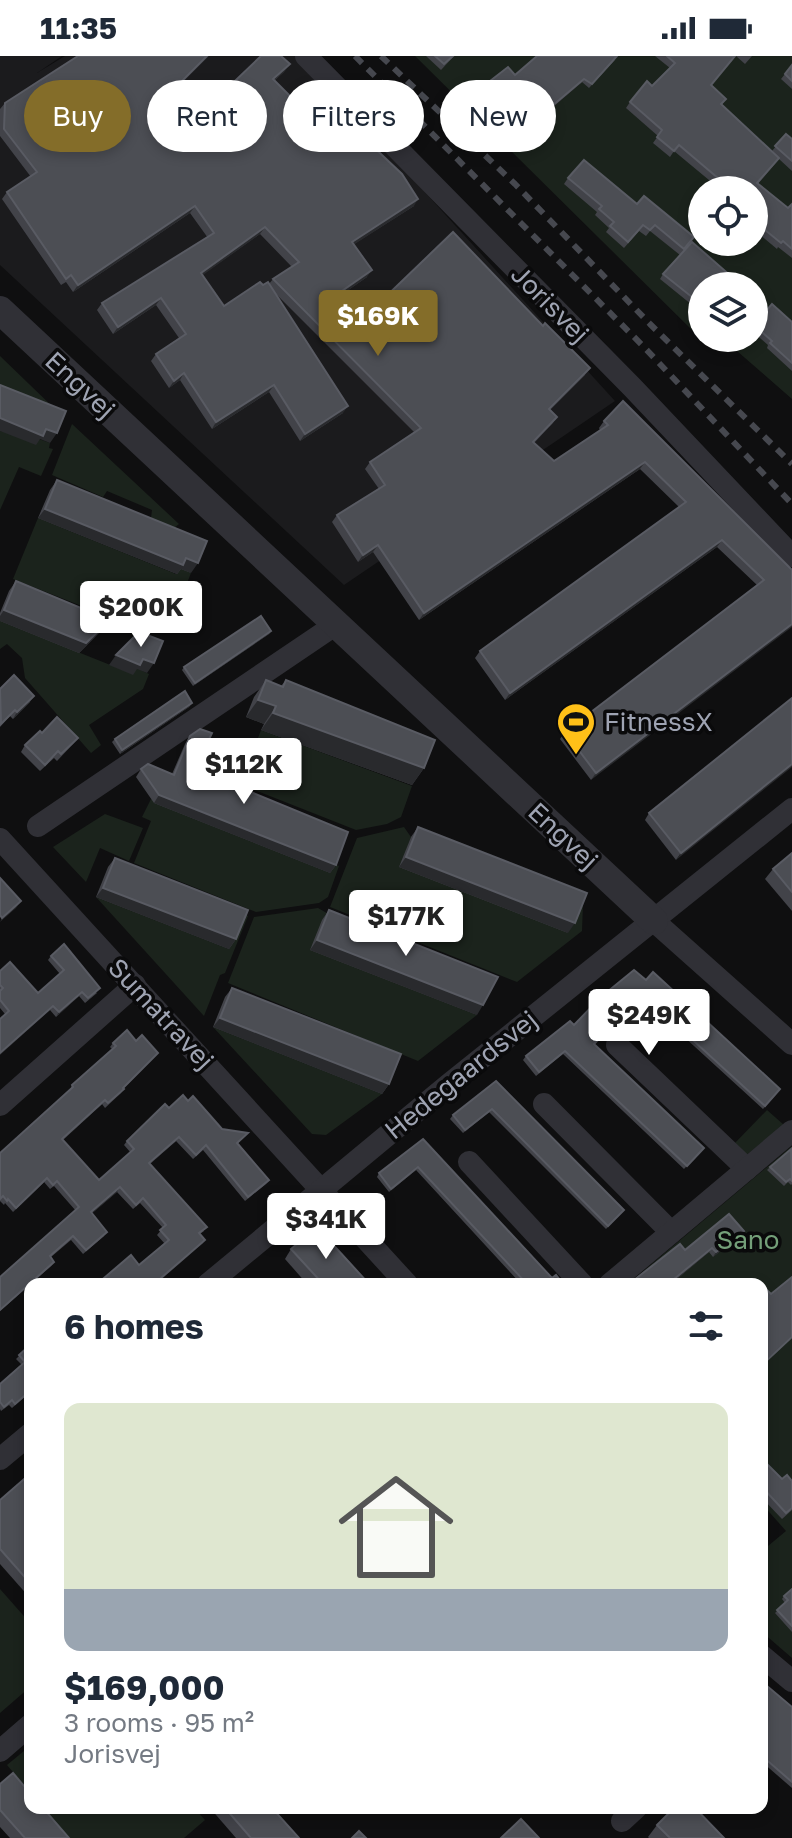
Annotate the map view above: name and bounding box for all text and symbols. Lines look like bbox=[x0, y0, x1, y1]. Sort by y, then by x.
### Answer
text: 11:35 bbox=[40, 10, 117, 46]
chip: Buy bbox=[24, 80, 131, 152]
chip: Rent bbox=[147, 80, 267, 152]
chip: Filters bbox=[283, 80, 424, 152]
chip: New bbox=[440, 80, 556, 152]
map controls bbox=[688, 176, 768, 352]
button: locate bbox=[688, 176, 768, 256]
street label: Jorisvej bbox=[505, 258, 596, 349]
button: layers bbox=[688, 272, 768, 352]
pin: $169K bbox=[322, 290, 434, 358]
text: $169K bbox=[337, 300, 419, 331]
street label: Engvej bbox=[39, 345, 122, 425]
pin: $200K bbox=[85, 581, 197, 649]
text: $200K bbox=[98, 591, 184, 622]
sports icon: FitnessX bbox=[555, 701, 597, 756]
place label: FitnessX bbox=[604, 706, 713, 737]
pin: $112K bbox=[188, 738, 300, 806]
text: $112K bbox=[205, 748, 283, 779]
street label: Engvej bbox=[522, 796, 605, 876]
pin: $177K bbox=[350, 890, 462, 958]
text: $177K bbox=[367, 900, 445, 931]
street label: Sumatravej bbox=[102, 952, 221, 1076]
pin: $249K bbox=[593, 989, 705, 1057]
text: $249K bbox=[607, 999, 691, 1030]
street label: Hedegaardsvej bbox=[378, 1004, 543, 1146]
pin: $341K bbox=[270, 1193, 382, 1261]
text: $341K bbox=[285, 1203, 367, 1234]
park label: Sano bbox=[717, 1224, 779, 1255]
icon: filters bbox=[684, 1304, 728, 1348]
text: 6 homes bbox=[64, 1306, 204, 1346]
icon: home bbox=[324, 1455, 468, 1599]
text: $169,000 bbox=[64, 1667, 225, 1707]
text: 3 rooms · 95 m² bbox=[64, 1707, 254, 1738]
text: Jorisvej bbox=[64, 1738, 161, 1769]

